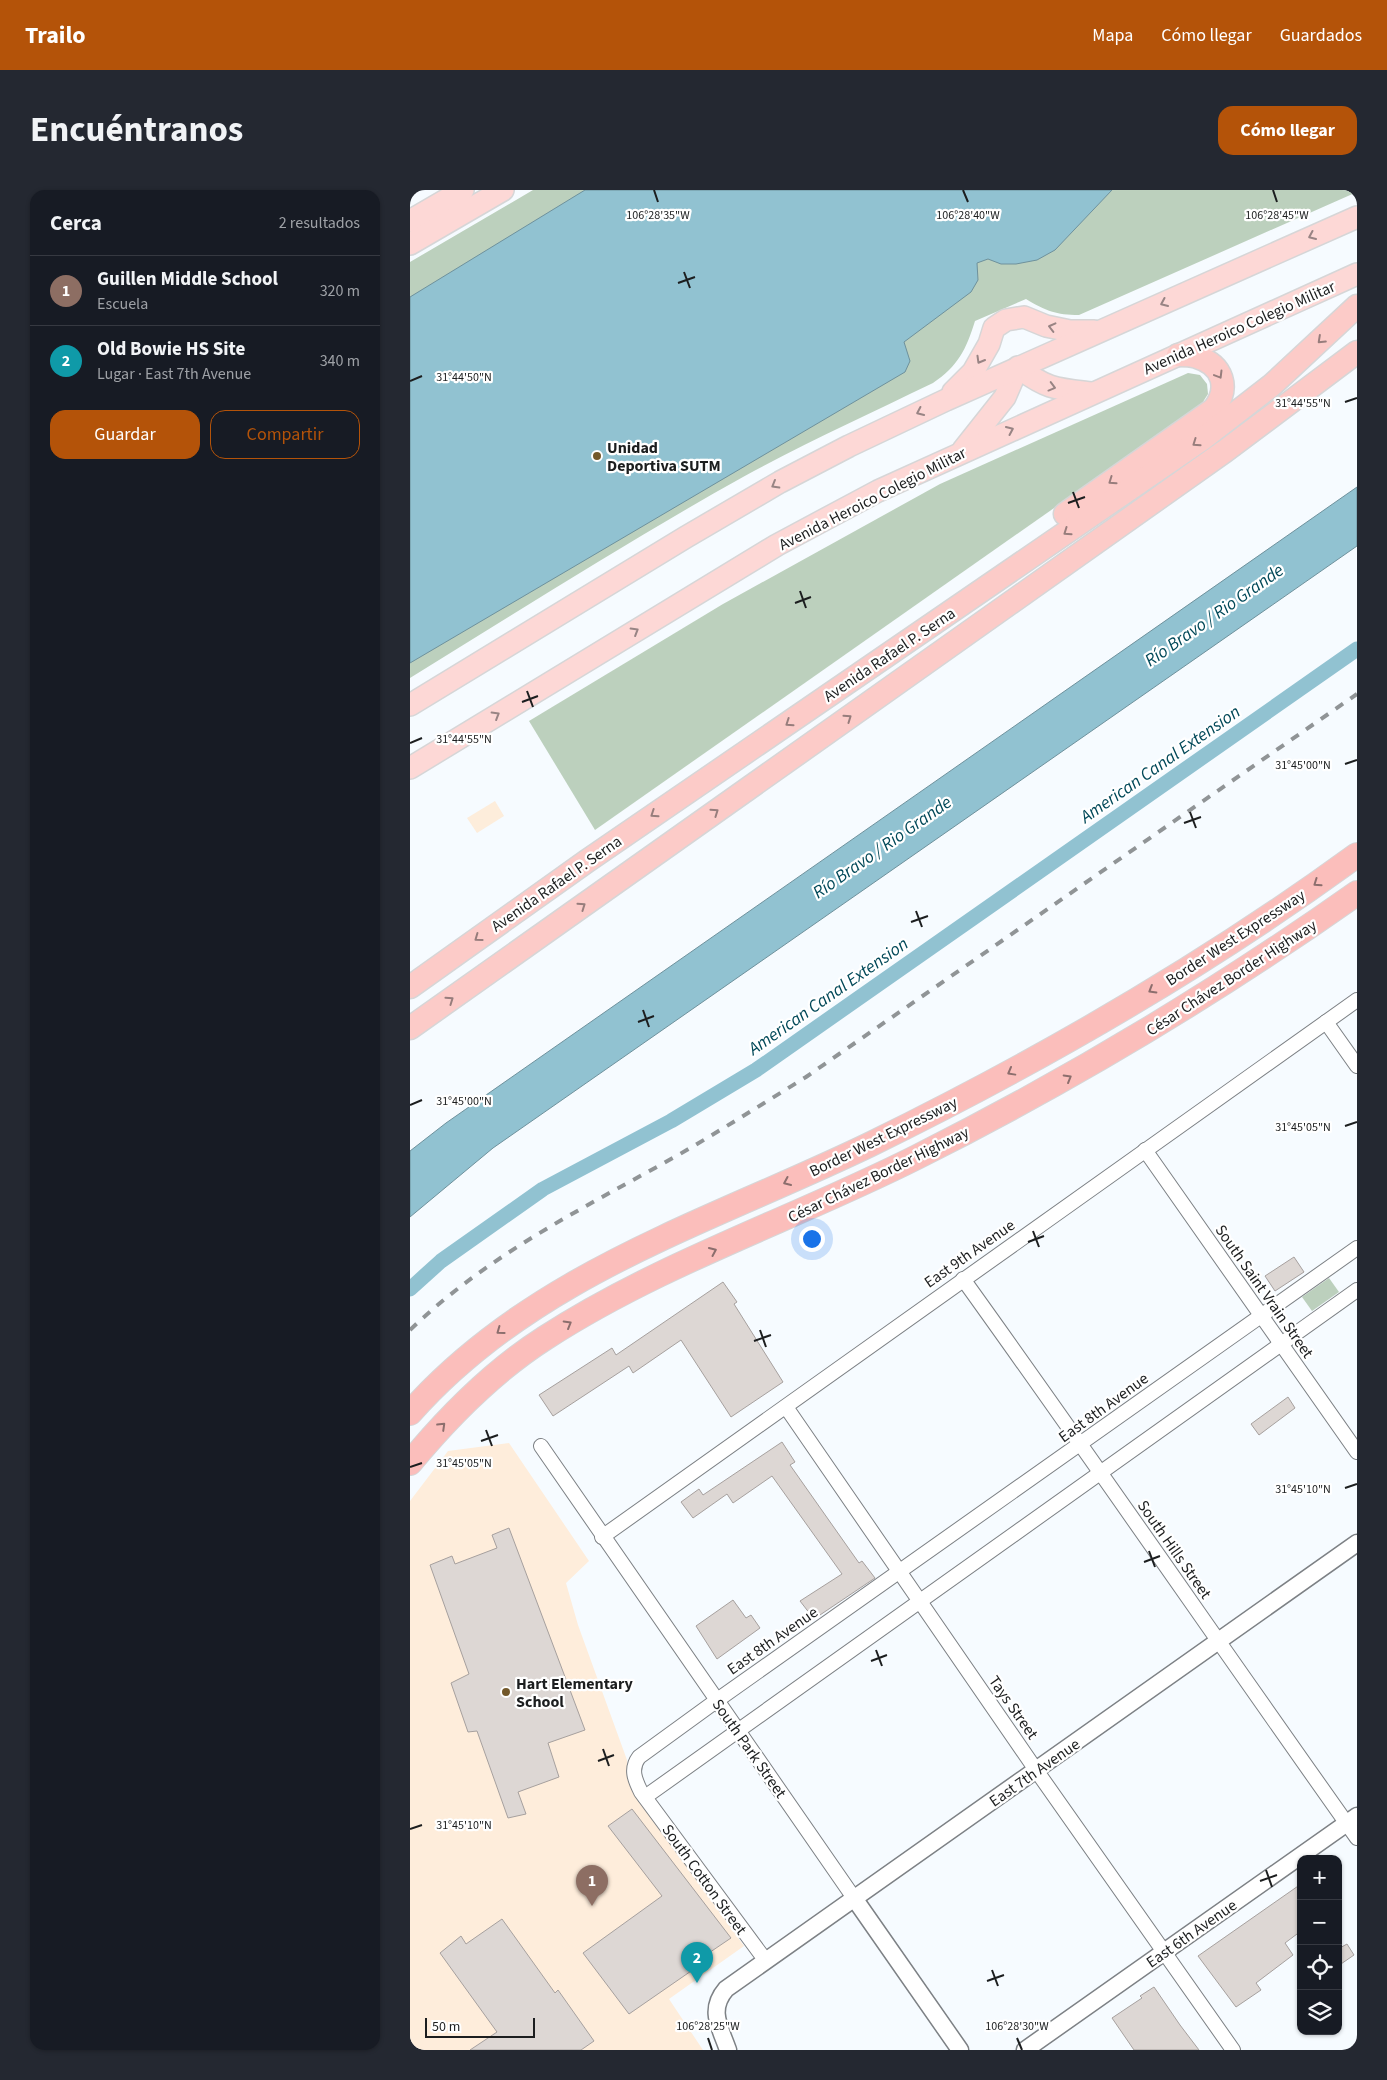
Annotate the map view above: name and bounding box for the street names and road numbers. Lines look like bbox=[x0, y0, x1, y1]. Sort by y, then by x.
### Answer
street label: Avenida Heroico Colegio Militar bbox=[1140, 275, 1339, 380]
street label: Avenida Heroico Colegio Militar bbox=[775, 442, 970, 556]
street label: Avenida Rafael P. Serna bbox=[819, 602, 960, 707]
street label: Avenida Rafael P. Serna bbox=[487, 830, 626, 937]
street label: Border West Expressway bbox=[1162, 884, 1310, 991]
street label: César Chávez Border Highway bbox=[1142, 914, 1321, 1041]
street label: Border West Expressway bbox=[806, 1091, 962, 1182]
street label: César Chávez Border Highway bbox=[784, 1121, 973, 1228]
street label: East 9th Avenue bbox=[920, 1214, 1019, 1293]
street label: South Saint Vrain Street bbox=[1210, 1220, 1319, 1363]
street label: East 8th Avenue bbox=[1054, 1368, 1153, 1448]
street label: South Hills Street bbox=[1132, 1496, 1217, 1604]
street label: East 8th Avenue bbox=[723, 1601, 822, 1680]
street label: Tays Street bbox=[983, 1671, 1043, 1744]
street label: South Park Street bbox=[707, 1695, 792, 1803]
street label: East 7th Avenue bbox=[985, 1733, 1084, 1812]
street label: South Cotton Street bbox=[657, 1820, 752, 1940]
street label: East 6th Avenue bbox=[1142, 1894, 1241, 1973]

